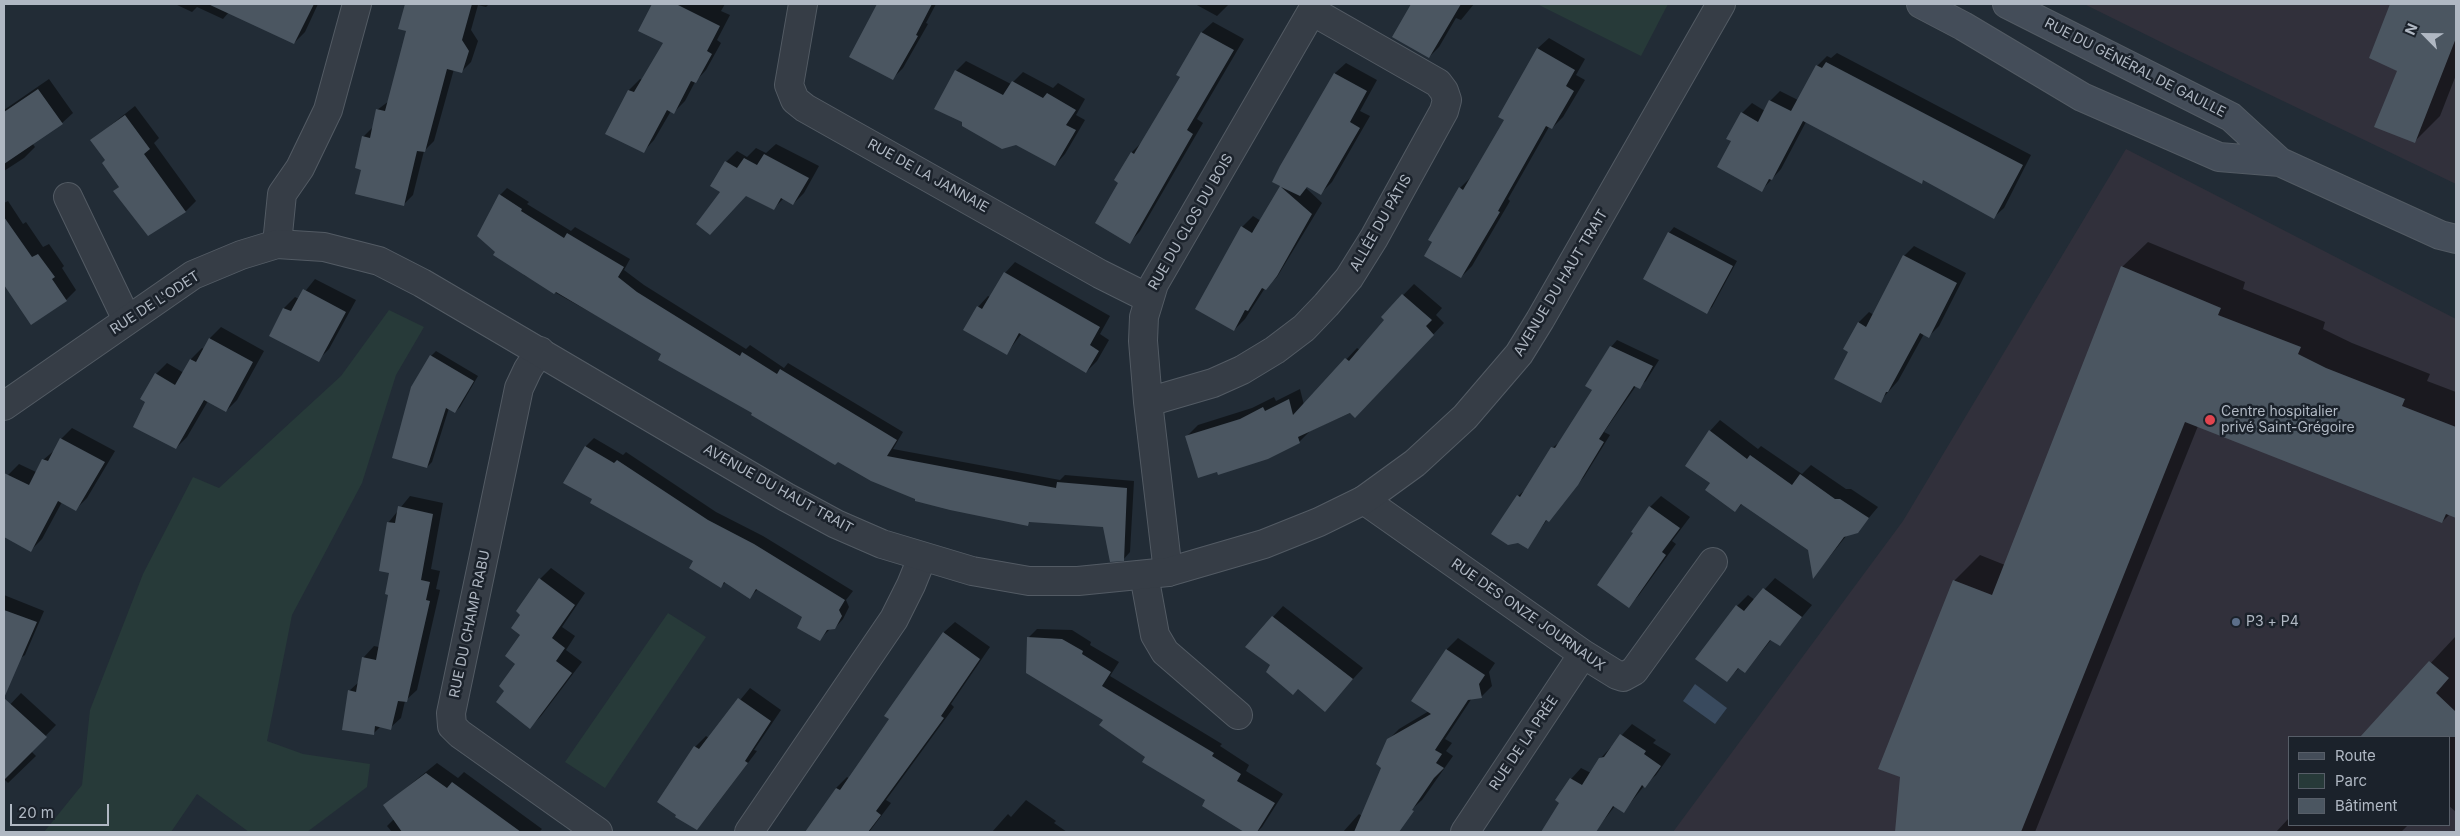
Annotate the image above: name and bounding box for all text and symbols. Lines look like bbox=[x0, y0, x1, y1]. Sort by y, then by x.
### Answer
north arrow bbox=[2400, 10, 2450, 60]
street label: RUE DU GÉNÉRAL DE GAULLE bbox=[2042, 15, 2228, 121]
text: N bbox=[2401, 21, 2421, 37]
street label: RUE DE LA JANNAIE bbox=[864, 136, 992, 216]
street label: RUE DU CLOS DU BOIS bbox=[1145, 151, 1237, 293]
street label: ALLÉE DU PÂTIS bbox=[1347, 172, 1415, 274]
street label: AVENUE DU HAUT TRAIT bbox=[1510, 207, 1612, 359]
street label: RUE DE L'ODET bbox=[107, 268, 203, 338]
place label: Centre hospitalier privé Saint-Grégoire bbox=[2221, 404, 2355, 437]
marker: Centre hospitalier privé Saint-Grégoire bbox=[2203, 413, 2217, 427]
street label: AVENUE DU HAUT TRAIT bbox=[700, 441, 856, 537]
street label: RUE DU CHAMP RABU bbox=[446, 549, 494, 699]
street label: RUE DES ONZE JOURNAUX bbox=[1448, 555, 1608, 675]
place label: P3 + P4 bbox=[2246, 614, 2299, 630]
marker: P3 + P4 bbox=[2230, 616, 2242, 628]
street label: RUE DE LA PRÉE bbox=[1486, 692, 1562, 794]
legend bbox=[2288, 736, 2450, 826]
text: Route bbox=[2335, 746, 2376, 765]
text: Parc bbox=[2335, 771, 2367, 790]
scale bar bbox=[12, 794, 111, 826]
text: Bâtiment bbox=[2335, 796, 2397, 815]
text: 20 m bbox=[18, 803, 54, 822]

